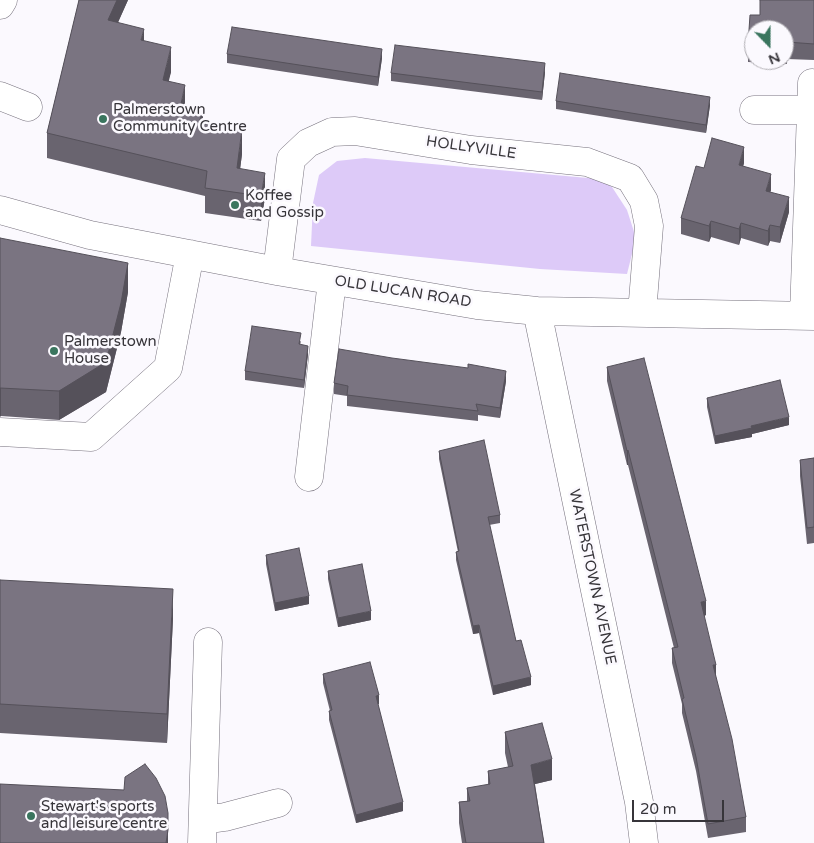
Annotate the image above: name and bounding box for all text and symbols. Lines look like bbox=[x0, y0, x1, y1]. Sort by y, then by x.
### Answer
north arrow bbox=[744, 20, 794, 70]
text: N bbox=[766, 48, 783, 68]
place label: Palmerstown Community Centre bbox=[113, 101, 247, 136]
marker: Palmerstown Community Centre bbox=[97, 113, 109, 125]
street label: HOLLYVILLE bbox=[425, 133, 517, 163]
place label: Koffee and Gossip bbox=[245, 187, 324, 222]
marker: Koffee and Gossip bbox=[229, 199, 241, 211]
street label: OLD LUCAN ROAD bbox=[333, 272, 473, 312]
place label: Palmerstown House bbox=[64, 333, 157, 368]
marker: Palmerstown House bbox=[48, 345, 60, 357]
street label: WATERSTOWN AVENUE bbox=[565, 488, 619, 666]
scale bar bbox=[634, 790, 726, 822]
place label: Stewart's sports and leisure centre bbox=[41, 798, 167, 833]
text: 20 m bbox=[640, 800, 677, 818]
marker: Stewart's sports and leisure centre bbox=[25, 810, 37, 822]

